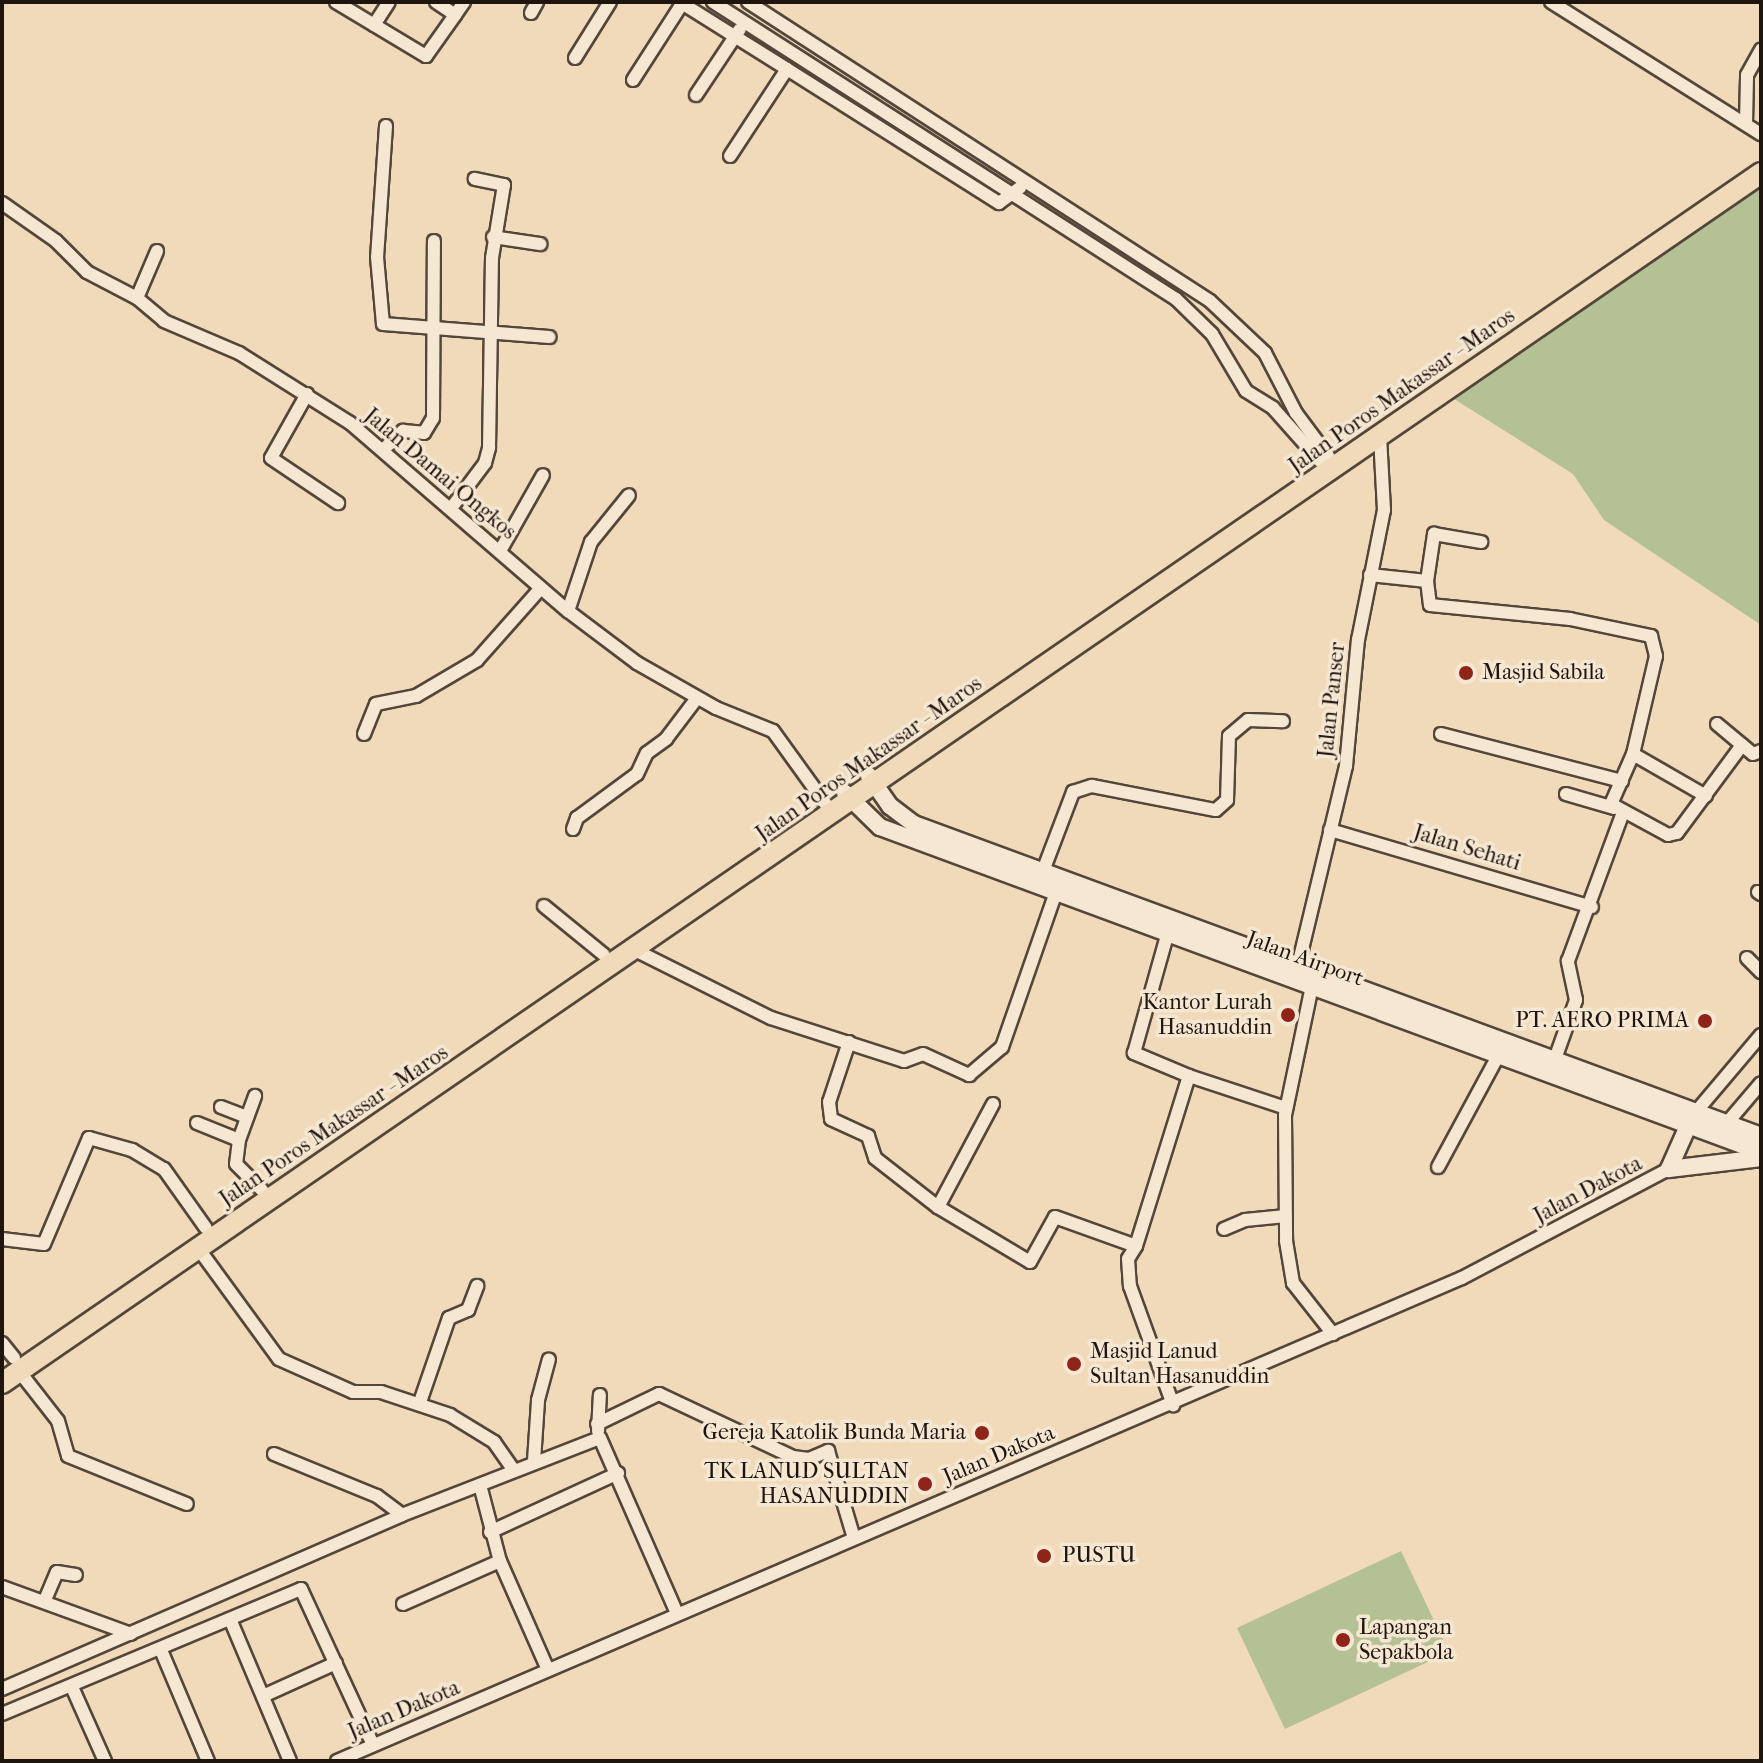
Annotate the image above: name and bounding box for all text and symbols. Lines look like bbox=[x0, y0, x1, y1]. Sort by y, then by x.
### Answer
street label: Jalan Poros Makassar - Maros bbox=[1284, 303, 1520, 479]
street label: Jalan Damai Ongkos bbox=[359, 403, 521, 545]
street label: Jalan Panser bbox=[1313, 641, 1351, 759]
place label: Masjid Sabila bbox=[1482, 660, 1605, 686]
marker: Masjid Sabila bbox=[1457, 664, 1475, 682]
street label: Jalan Poros Makassar - Maros bbox=[751, 671, 987, 847]
street label: Jalan Sehati bbox=[1410, 819, 1524, 877]
street label: Jalan Airport bbox=[1243, 926, 1367, 992]
place label: Kantor Lurah Hasanuddin bbox=[1142, 989, 1272, 1040]
marker: Kantor Lurah Hasanuddin bbox=[1279, 1006, 1297, 1024]
place label: PT. AERO PRIMA bbox=[1515, 1008, 1689, 1034]
marker: PT. AERO PRIMA bbox=[1696, 1012, 1714, 1030]
street label: Jalan Poros Makassar - Maros bbox=[215, 1040, 453, 1212]
street label: Jalan Dakota bbox=[1529, 1150, 1647, 1230]
place label: Masjid Lanud Sultan Hasanuddin bbox=[1090, 1338, 1269, 1390]
marker: Masjid Lanud Sultan Hasanuddin bbox=[1065, 1355, 1083, 1373]
place label: Gereja Katolik Bunda Maria bbox=[702, 1420, 966, 1446]
street label: Jalan Dakota bbox=[939, 1420, 1059, 1490]
marker: Gereja Katolik Bunda Maria bbox=[973, 1424, 991, 1442]
place label: TK LANUD SULTAN HASANUDDIN bbox=[704, 1458, 909, 1510]
marker: TK LANUD SULTAN HASANUDDIN bbox=[916, 1475, 934, 1493]
place label: PUSTU bbox=[1062, 1543, 1136, 1569]
marker: PUSTU bbox=[1033, 1545, 1055, 1567]
place label: Lapangan Sepakbola bbox=[1359, 1614, 1453, 1666]
marker: Lapangan Sepakbola bbox=[1334, 1631, 1352, 1649]
street label: Jalan Dakota bbox=[344, 1675, 464, 1745]

